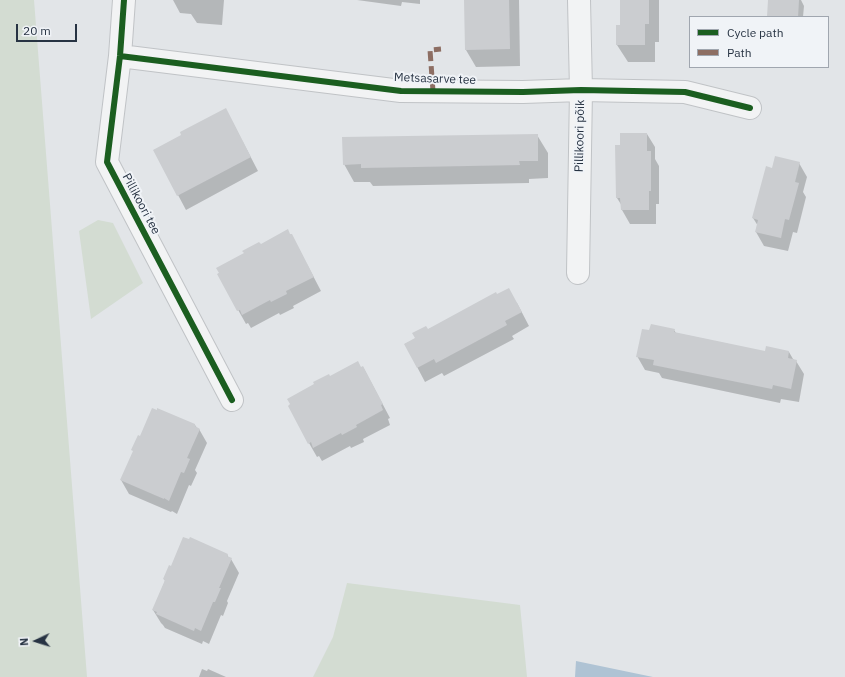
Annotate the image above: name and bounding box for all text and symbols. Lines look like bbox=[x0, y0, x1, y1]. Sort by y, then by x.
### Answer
scale bar bbox=[18, 16, 79, 42]
legend bbox=[689, 16, 829, 68]
text: 20 m bbox=[23, 23, 51, 38]
text: Cycle path bbox=[727, 25, 784, 40]
text: Path bbox=[727, 45, 752, 60]
street label: Metsasarve tee bbox=[394, 70, 476, 88]
street label: Pillikoori põik bbox=[572, 100, 588, 172]
street label: Pillikoori tee bbox=[119, 171, 163, 237]
north arrow bbox=[16, 621, 56, 661]
text: N bbox=[17, 637, 31, 646]

